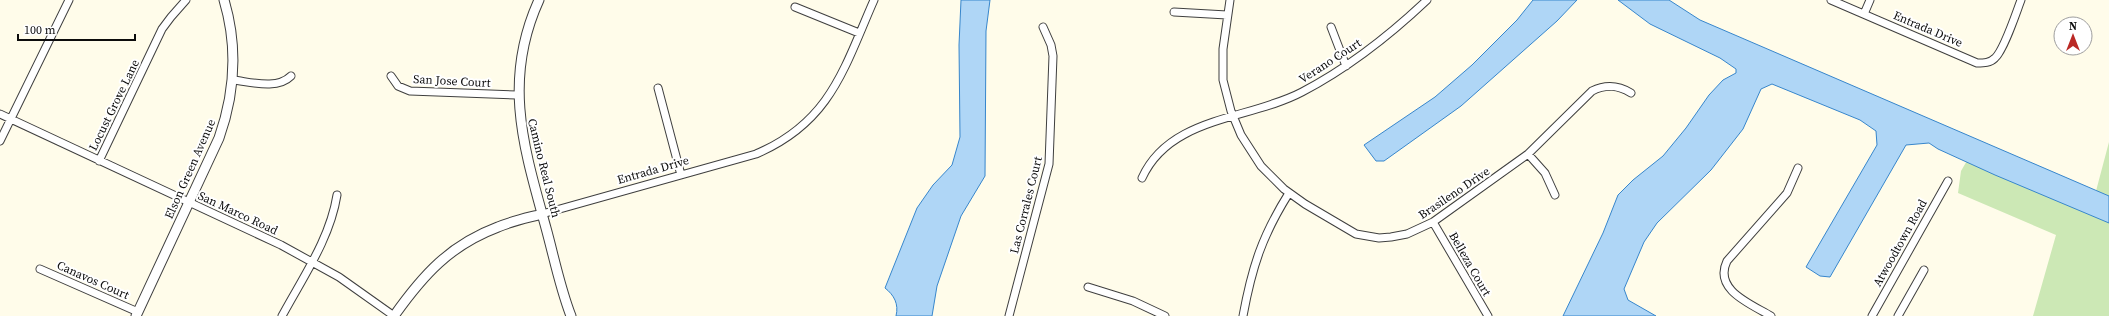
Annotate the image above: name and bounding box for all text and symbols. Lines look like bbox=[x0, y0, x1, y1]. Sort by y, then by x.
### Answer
street label: Entrada Drive bbox=[1891, 7, 1965, 51]
scale bar bbox=[18, 16, 135, 42]
north arrow bbox=[2053, 16, 2093, 56]
text: N bbox=[2069, 19, 2077, 34]
text: 100 m bbox=[24, 22, 56, 38]
street label: Verano Court bbox=[1296, 35, 1364, 87]
street label: Locust Grove Lane bbox=[85, 57, 143, 153]
street label: San Jose Court bbox=[413, 71, 491, 91]
street label: Elson Green Avenue bbox=[161, 117, 219, 221]
street label: Camino Real South bbox=[524, 117, 564, 219]
street label: Entrada Drive bbox=[615, 152, 691, 188]
street label: Las Corrales Court bbox=[1006, 155, 1046, 255]
street label: Brasileno Drive bbox=[1415, 163, 1493, 223]
street label: San Marco Road bbox=[196, 188, 281, 239]
street label: Atwoodtown Road bbox=[1869, 196, 1931, 290]
street label: Belleza Court bbox=[1445, 229, 1495, 299]
street label: Canavos Court bbox=[54, 257, 132, 303]

